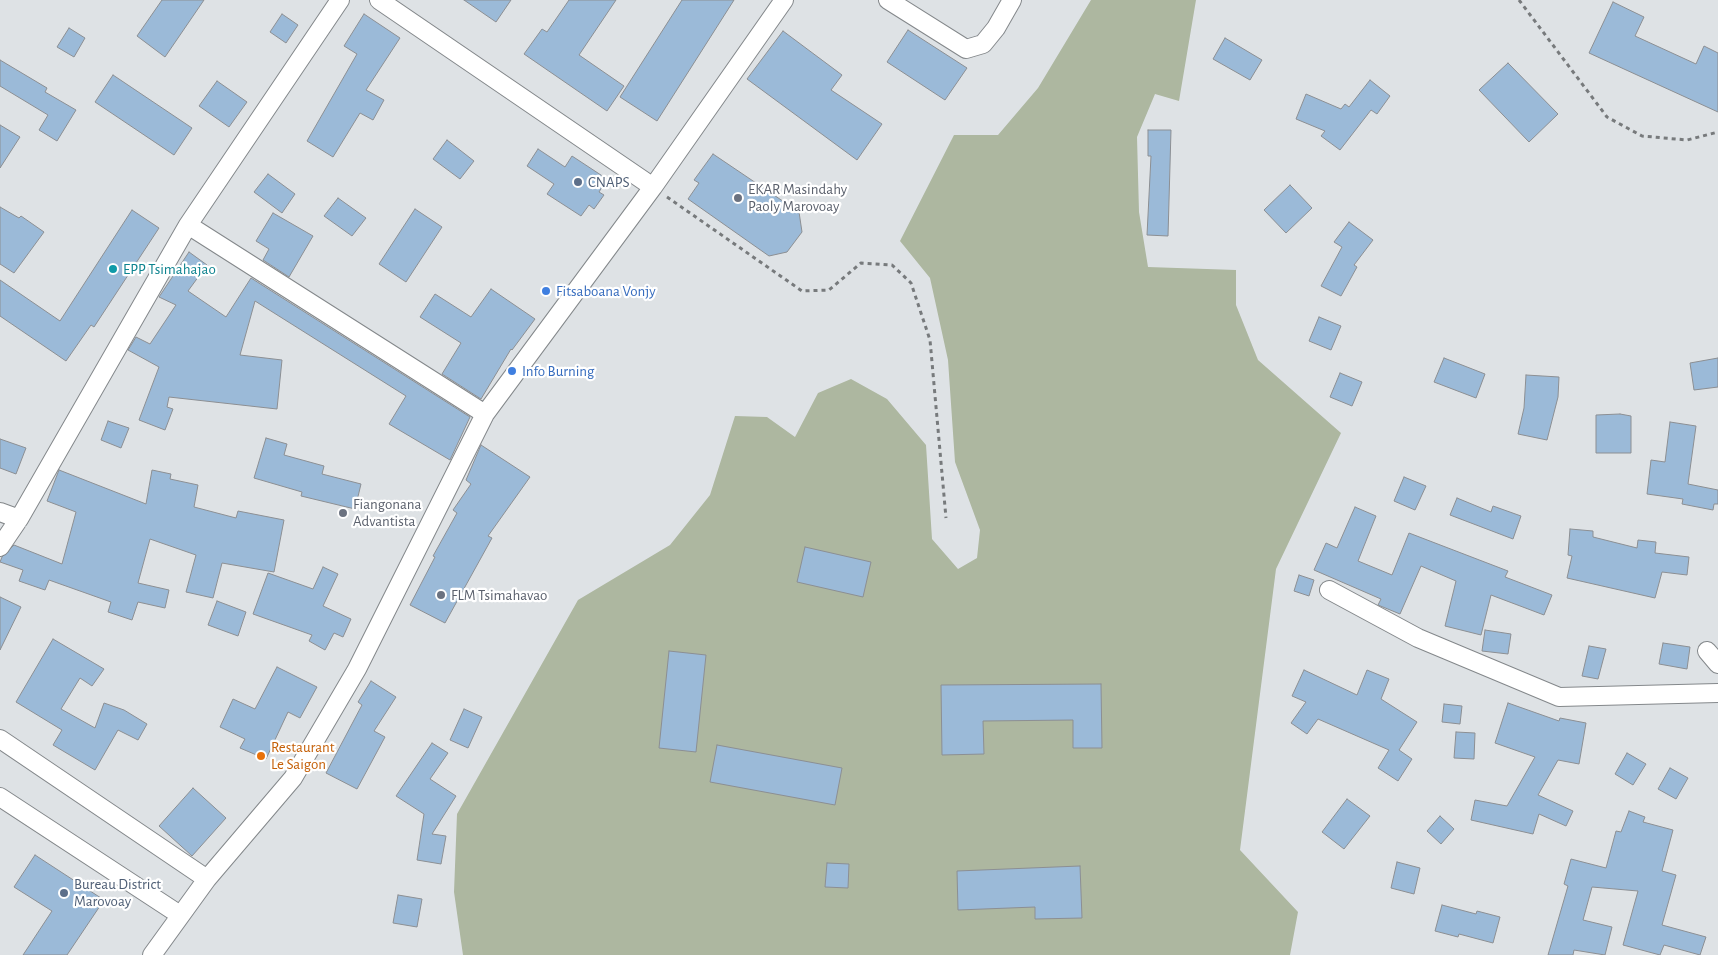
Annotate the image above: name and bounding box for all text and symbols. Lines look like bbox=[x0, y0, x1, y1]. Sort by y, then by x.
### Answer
place label: CNAPS bbox=[588, 173, 630, 191]
marker: CNAPS bbox=[572, 176, 584, 188]
place label: EKAR Masindahy Paoly Marovoay bbox=[748, 180, 847, 215]
marker: EKAR Masindahy Paoly Marovoay bbox=[732, 192, 744, 204]
place label: EPP Tsimahajao bbox=[123, 260, 216, 278]
marker: EPP Tsimahajao bbox=[107, 263, 119, 275]
place label: Fitsaboana Vonjy bbox=[556, 282, 656, 300]
marker: Fitsaboana Vonjy bbox=[540, 285, 552, 297]
place label: Info Burning bbox=[522, 362, 594, 380]
marker: Info Burning bbox=[506, 365, 518, 377]
place label: Fiangonana Advantista bbox=[353, 495, 421, 530]
marker: Fiangonana Advantista bbox=[337, 507, 349, 519]
place label: FLM Tsimahavao bbox=[451, 586, 547, 604]
marker: FLM Tsimahavao bbox=[435, 589, 447, 601]
place label: Restaurant Le Saigon bbox=[271, 738, 334, 773]
marker: Restaurant Le Saigon bbox=[255, 750, 267, 762]
place label: Bureau District Marovoay bbox=[74, 875, 161, 910]
marker: Bureau District Marovoay bbox=[58, 887, 70, 899]

